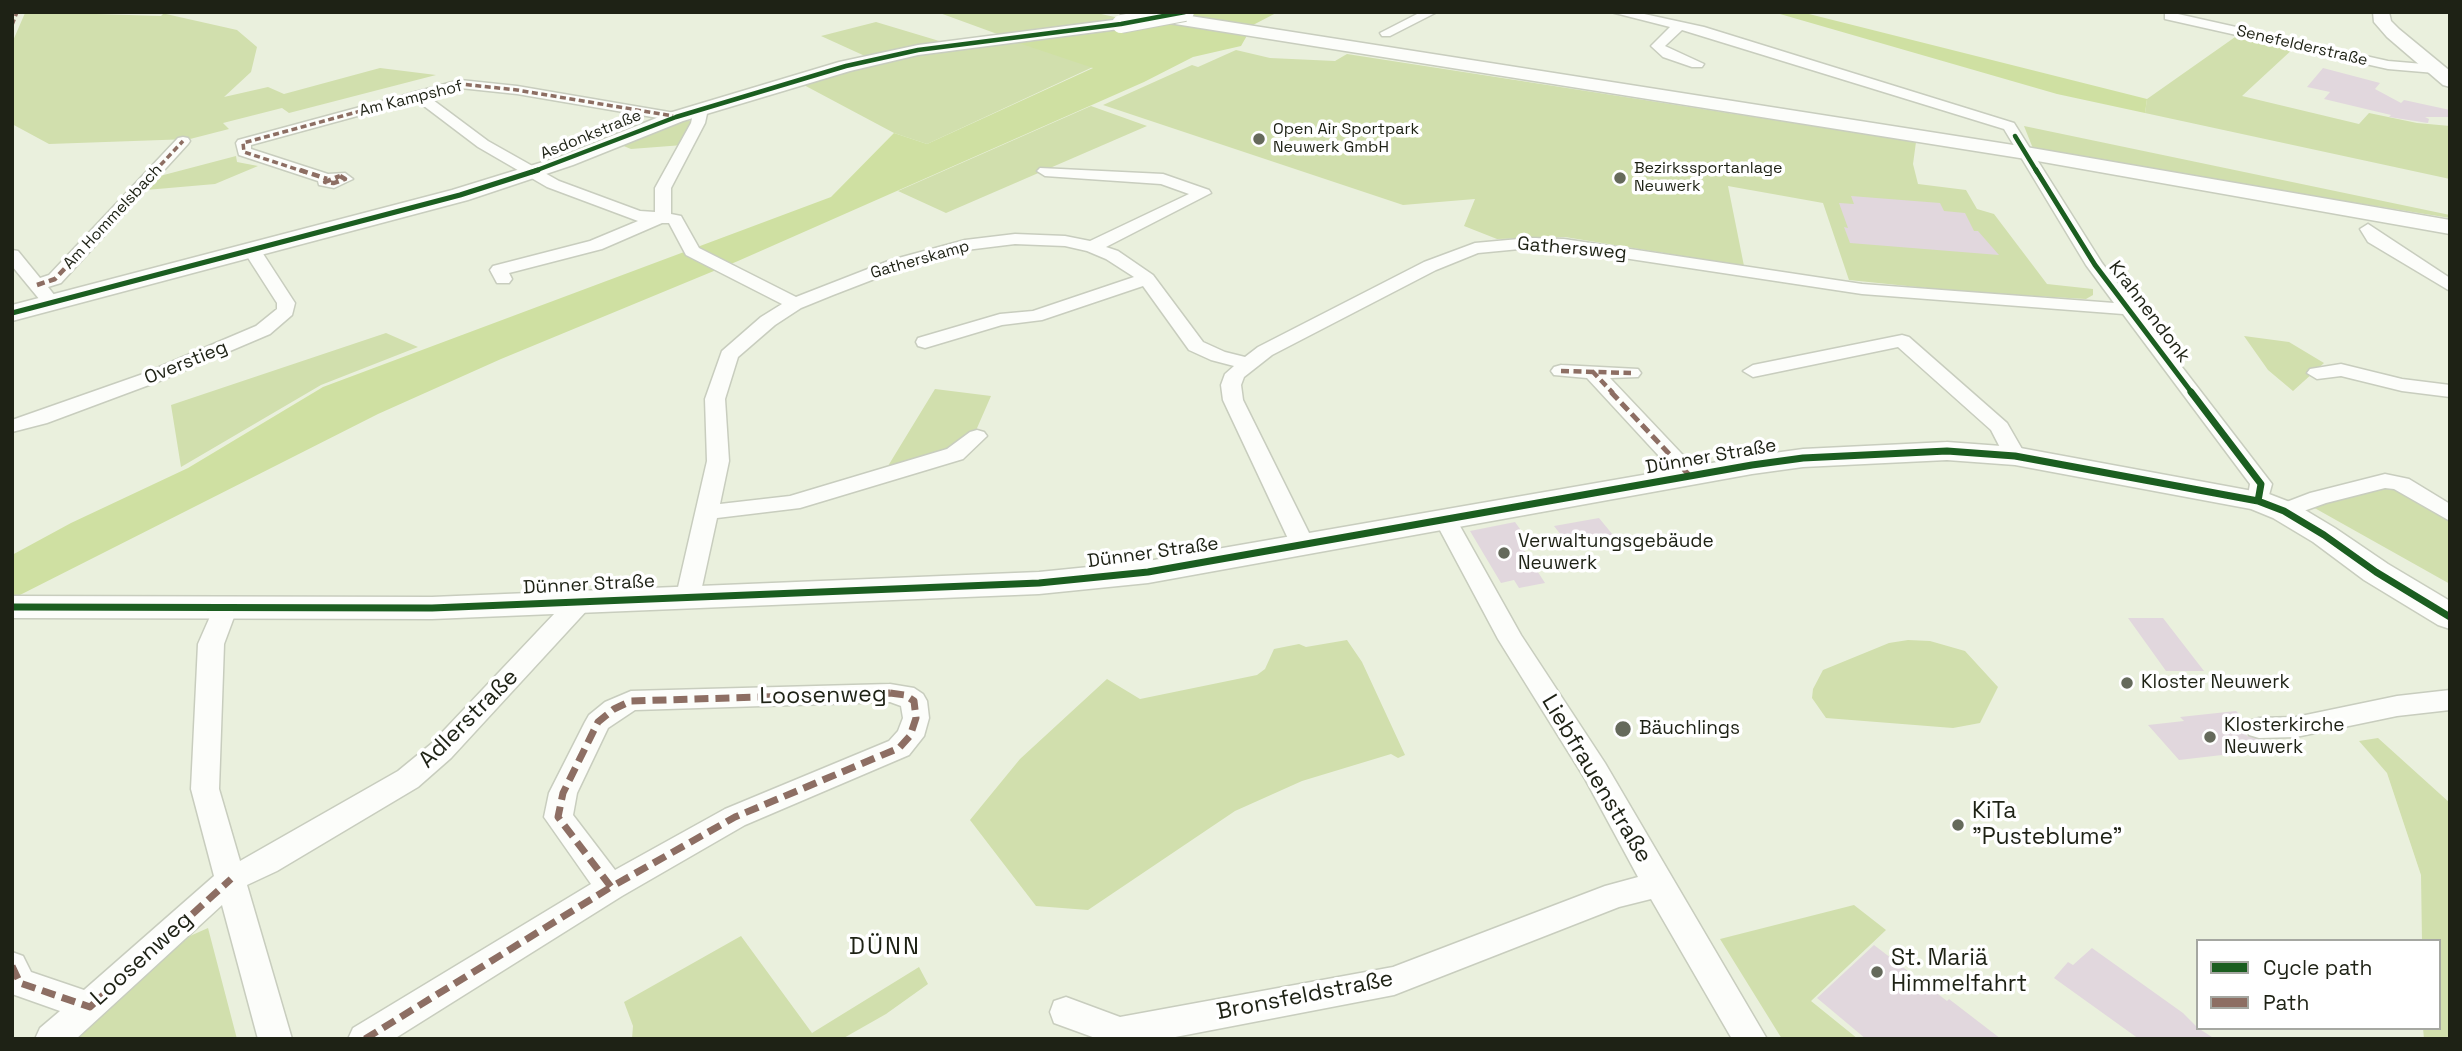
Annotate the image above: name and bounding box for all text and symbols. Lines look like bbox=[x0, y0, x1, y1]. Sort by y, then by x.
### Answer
street label: Senefelderstraße bbox=[2235, 22, 2369, 70]
street label: Am Kampshof bbox=[357, 77, 465, 121]
street label: Asdonkstraße bbox=[538, 106, 644, 164]
place label: Open Air Sportpark Neuwerk GmbH bbox=[1273, 120, 1419, 158]
marker: Open Air Sportpark Neuwerk GmbH bbox=[1251, 131, 1267, 147]
place label: Bezirkssportanlage Neuwerk bbox=[1634, 159, 1783, 197]
street label: Am Hommelsbach bbox=[59, 161, 167, 273]
marker: Bezirkssportanlage Neuwerk bbox=[1612, 170, 1628, 186]
street label: Gathersweg bbox=[1516, 233, 1628, 265]
street label: Gatherskamp bbox=[868, 237, 972, 283]
street label: Krahnendonk bbox=[2103, 257, 2195, 367]
street label: Overstieg bbox=[141, 336, 231, 390]
street label: Dünner Straße bbox=[1644, 434, 1778, 480]
place label: Verwaltungsgebäude Neuwerk bbox=[1518, 531, 1714, 575]
street label: Dünner Straße bbox=[1086, 533, 1220, 573]
marker: Verwaltungsgebäude Neuwerk bbox=[1496, 545, 1512, 561]
street label: Dünner Straße bbox=[522, 570, 656, 600]
street label: Adlerstraße bbox=[414, 664, 524, 774]
place label: Kloster Neuwerk bbox=[2141, 672, 2290, 694]
marker: Kloster Neuwerk bbox=[2119, 675, 2135, 691]
street label: Loosenweg bbox=[759, 681, 887, 711]
street label: Liebfrauenstraße bbox=[1535, 690, 1657, 868]
place label: Klosterkirche Neuwerk bbox=[2224, 715, 2345, 759]
place label: Bäuchlings bbox=[1639, 718, 1740, 740]
marker: Bäuchlings bbox=[1613, 719, 1633, 739]
marker: Klosterkirche Neuwerk bbox=[2202, 729, 2218, 745]
place label: KiTa "Pusteblume" bbox=[1972, 798, 2122, 852]
marker: KiTa "Pusteblume" bbox=[1950, 817, 1966, 833]
street label: Loosenweg bbox=[86, 906, 198, 1012]
district label: DÜNN bbox=[850, 933, 920, 961]
legend bbox=[2196, 939, 2441, 1030]
place label: St. Mariä Himmelfahrt bbox=[1891, 945, 2027, 999]
text: Cycle path bbox=[2263, 954, 2372, 981]
marker: St. Mariä Himmelfahrt bbox=[1869, 964, 1885, 980]
street label: Bronsfeldstraße bbox=[1214, 965, 1396, 1027]
text: Path bbox=[2263, 989, 2309, 1016]

